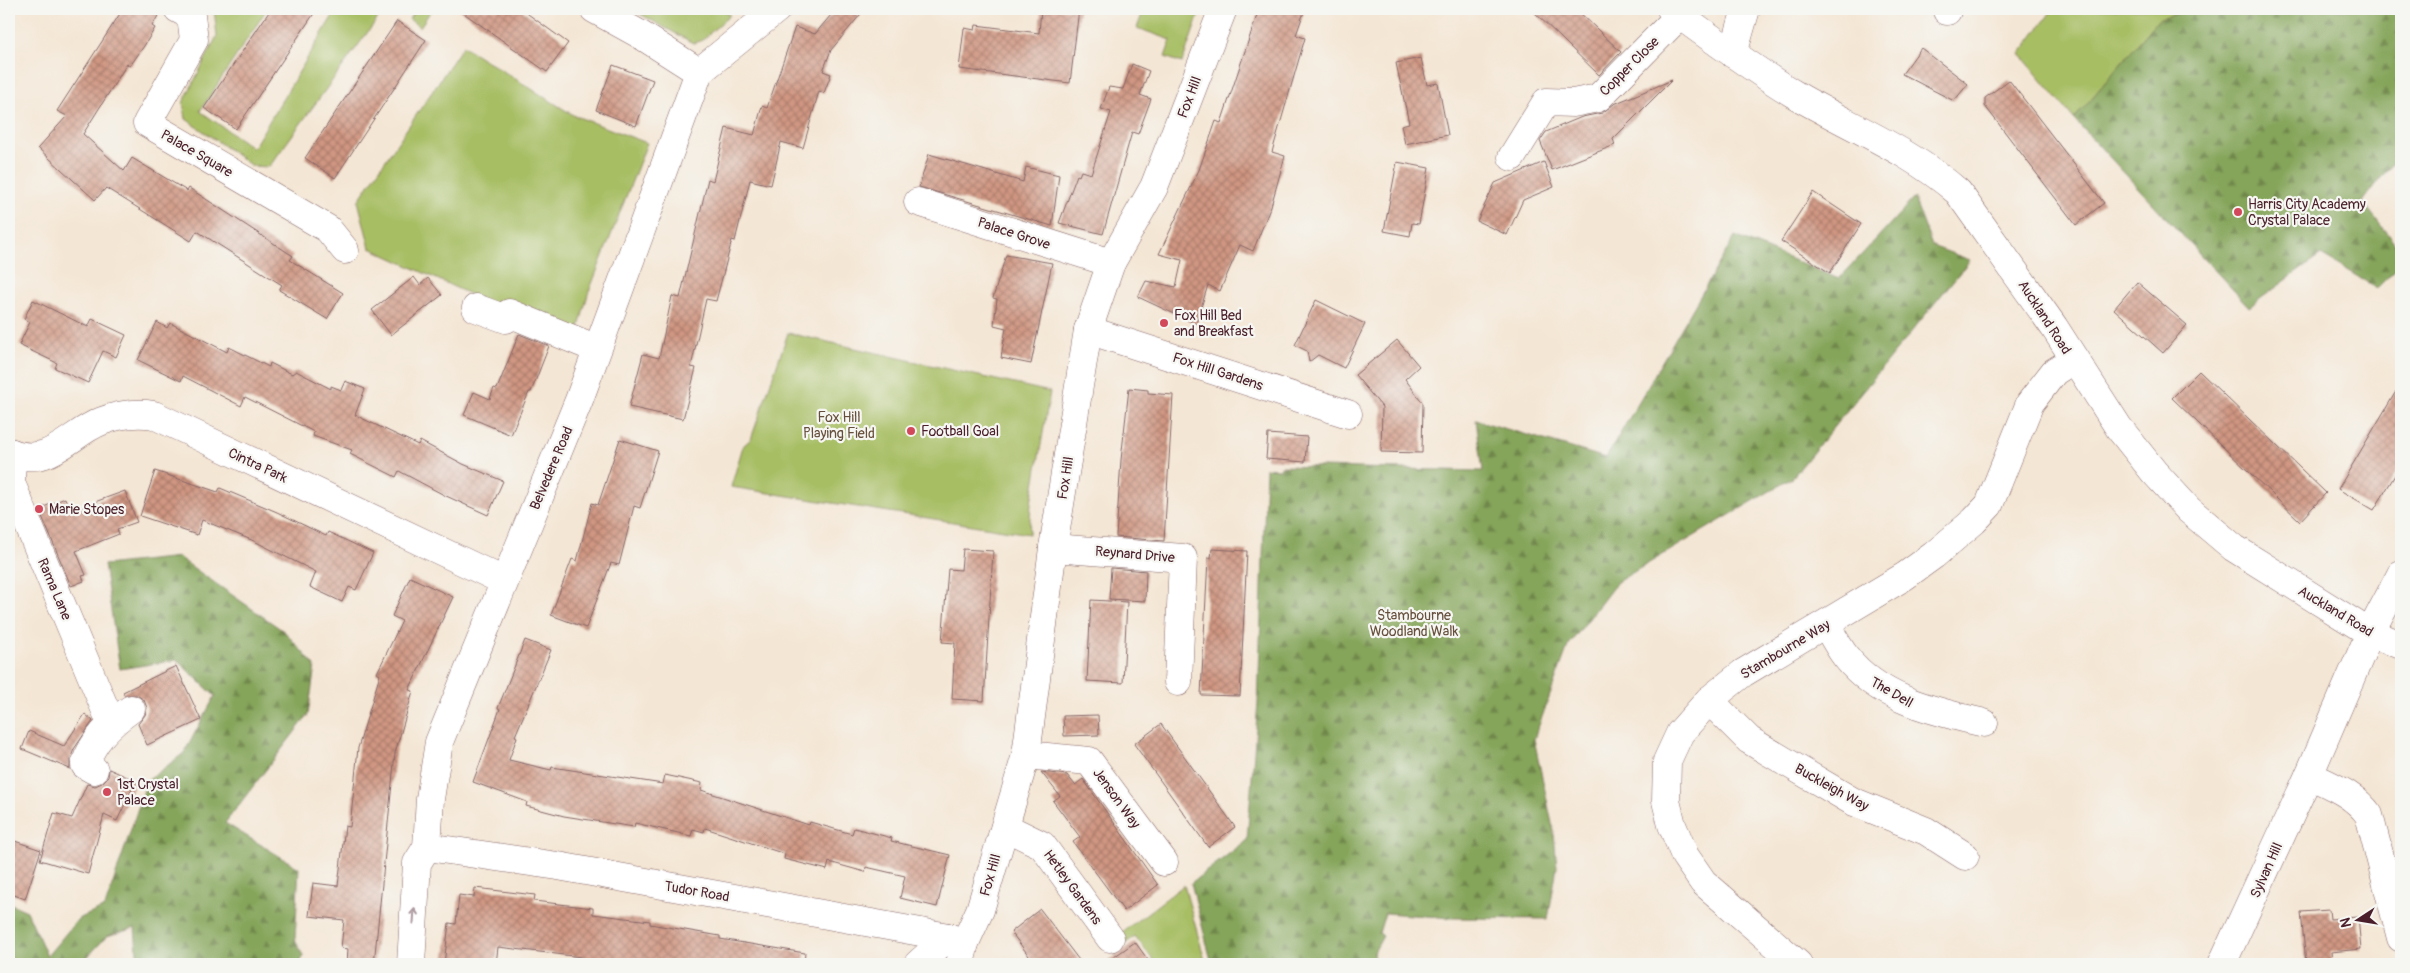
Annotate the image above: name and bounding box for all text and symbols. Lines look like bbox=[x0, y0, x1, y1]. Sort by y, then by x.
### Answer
street label: Copper Close bbox=[1596, 33, 1663, 100]
street label: Fox Hill bbox=[1174, 74, 1205, 120]
street label: Palace Square bbox=[158, 126, 236, 181]
place label: Harris City Academy Crystal Palace bbox=[2248, 196, 2366, 229]
marker: Harris City Academy Crystal Palace bbox=[2232, 206, 2244, 218]
street label: Palace Grove bbox=[975, 214, 1052, 253]
street label: Auckland Road bbox=[2014, 277, 2075, 358]
place label: Fox Hill Bed and Breakfast bbox=[1174, 307, 1254, 340]
marker: Fox Hill Bed and Breakfast bbox=[1158, 317, 1170, 329]
street label: Fox Hill Gardens bbox=[1170, 349, 1266, 394]
park label: Fox Hill Playing Field bbox=[803, 409, 875, 442]
place label: Football Goal bbox=[921, 423, 999, 440]
street label: Belvedere Road bbox=[526, 424, 577, 512]
marker: Football Goal bbox=[905, 425, 917, 437]
street label: Cintra Park bbox=[225, 444, 290, 487]
street label: Fox Hill bbox=[1054, 455, 1077, 501]
place label: Marie Stopes bbox=[49, 501, 125, 518]
marker: Marie Stopes bbox=[33, 503, 45, 515]
street label: Reynard Drive bbox=[1094, 543, 1176, 566]
street label: Rama Lane bbox=[34, 556, 75, 623]
street label: Auckland Road bbox=[2295, 582, 2377, 641]
park label: Stambourne Woodland Walk bbox=[1370, 607, 1459, 640]
street label: Stambourne Way bbox=[1737, 616, 1833, 683]
street label: The Dell bbox=[1867, 673, 1916, 711]
street label: Buckleigh Way bbox=[1792, 760, 1872, 815]
street label: Jenson Way bbox=[1089, 765, 1144, 832]
place label: 1st Crystal Palace bbox=[117, 776, 179, 809]
marker: 1st Crystal Palace bbox=[101, 786, 113, 798]
street label: Sylvan Hill bbox=[2247, 840, 2286, 901]
street label: Hetley Gardens bbox=[1040, 847, 1106, 929]
street label: Fox Hill bbox=[976, 852, 1005, 898]
street label: Tudor Road bbox=[663, 877, 731, 906]
north arrow bbox=[2332, 896, 2382, 946]
one-way arrow bbox=[409, 908, 418, 924]
text: N bbox=[2336, 916, 2355, 929]

